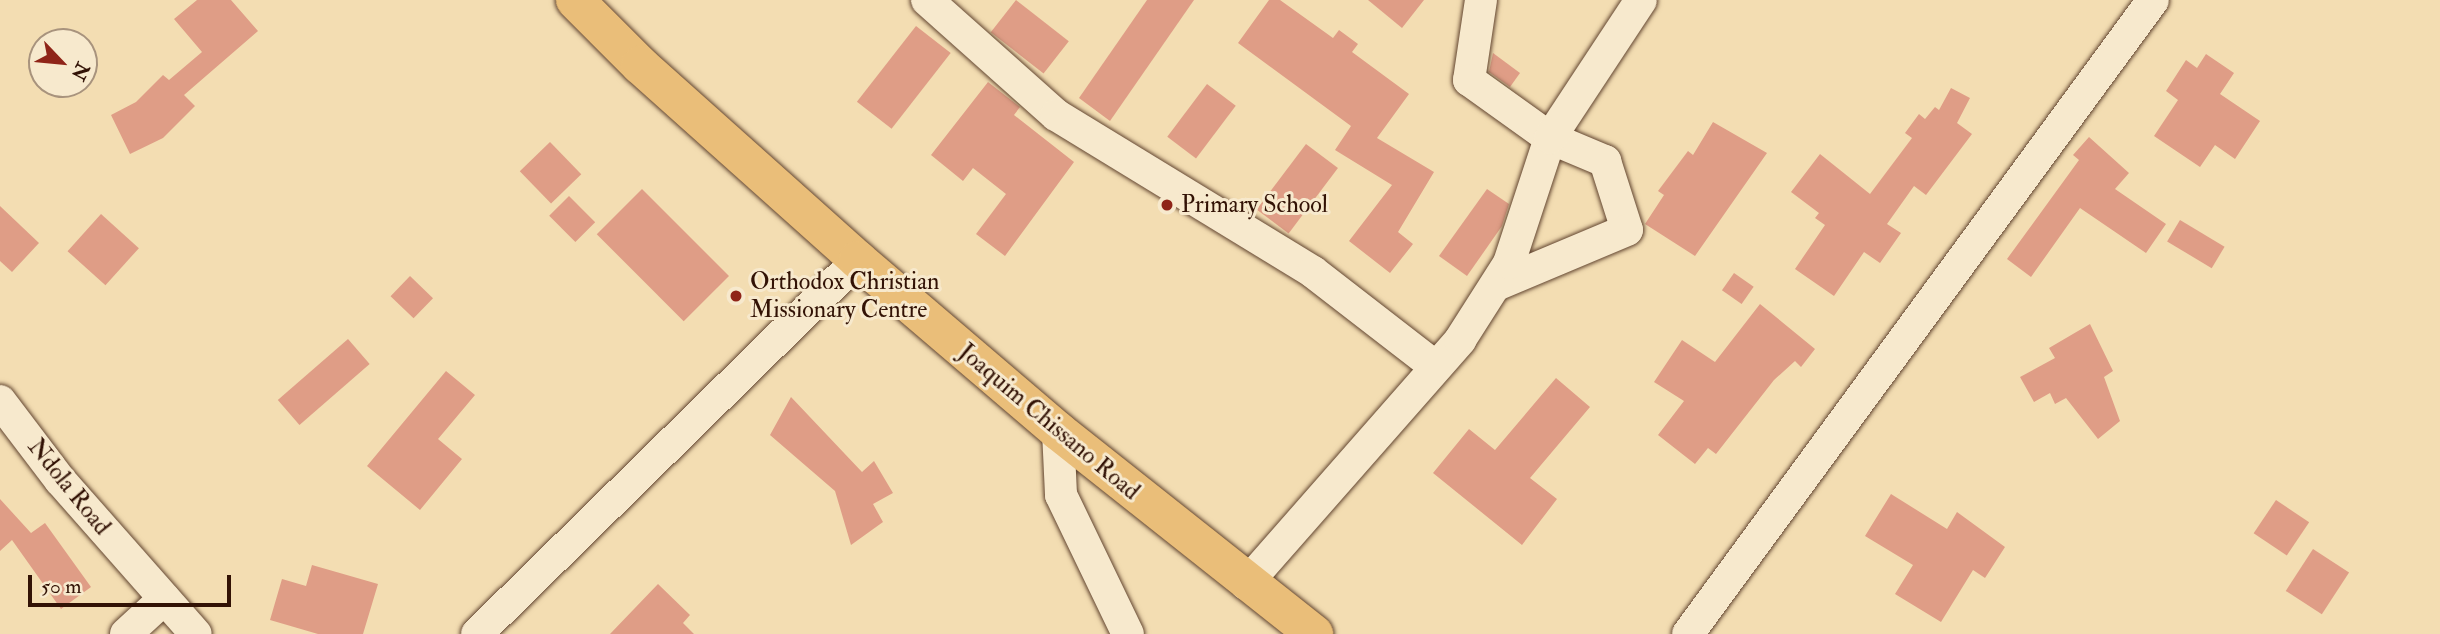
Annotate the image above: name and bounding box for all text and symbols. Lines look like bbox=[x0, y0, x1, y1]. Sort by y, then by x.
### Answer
north arrow bbox=[28, 28, 98, 98]
text: N bbox=[66, 58, 95, 84]
place label: Primary School bbox=[1181, 191, 1328, 219]
marker: Primary School bbox=[1159, 197, 1175, 213]
place label: Orthodox Christian Missionary Centre bbox=[750, 268, 939, 324]
marker: Orthodox Christian Missionary Centre bbox=[728, 288, 744, 304]
street label: Joaquim Chissano Road bbox=[953, 338, 1145, 506]
street label: Ndola Road bbox=[21, 433, 117, 541]
scale bar bbox=[32, 560, 234, 604]
text: 50 m bbox=[41, 573, 82, 600]

